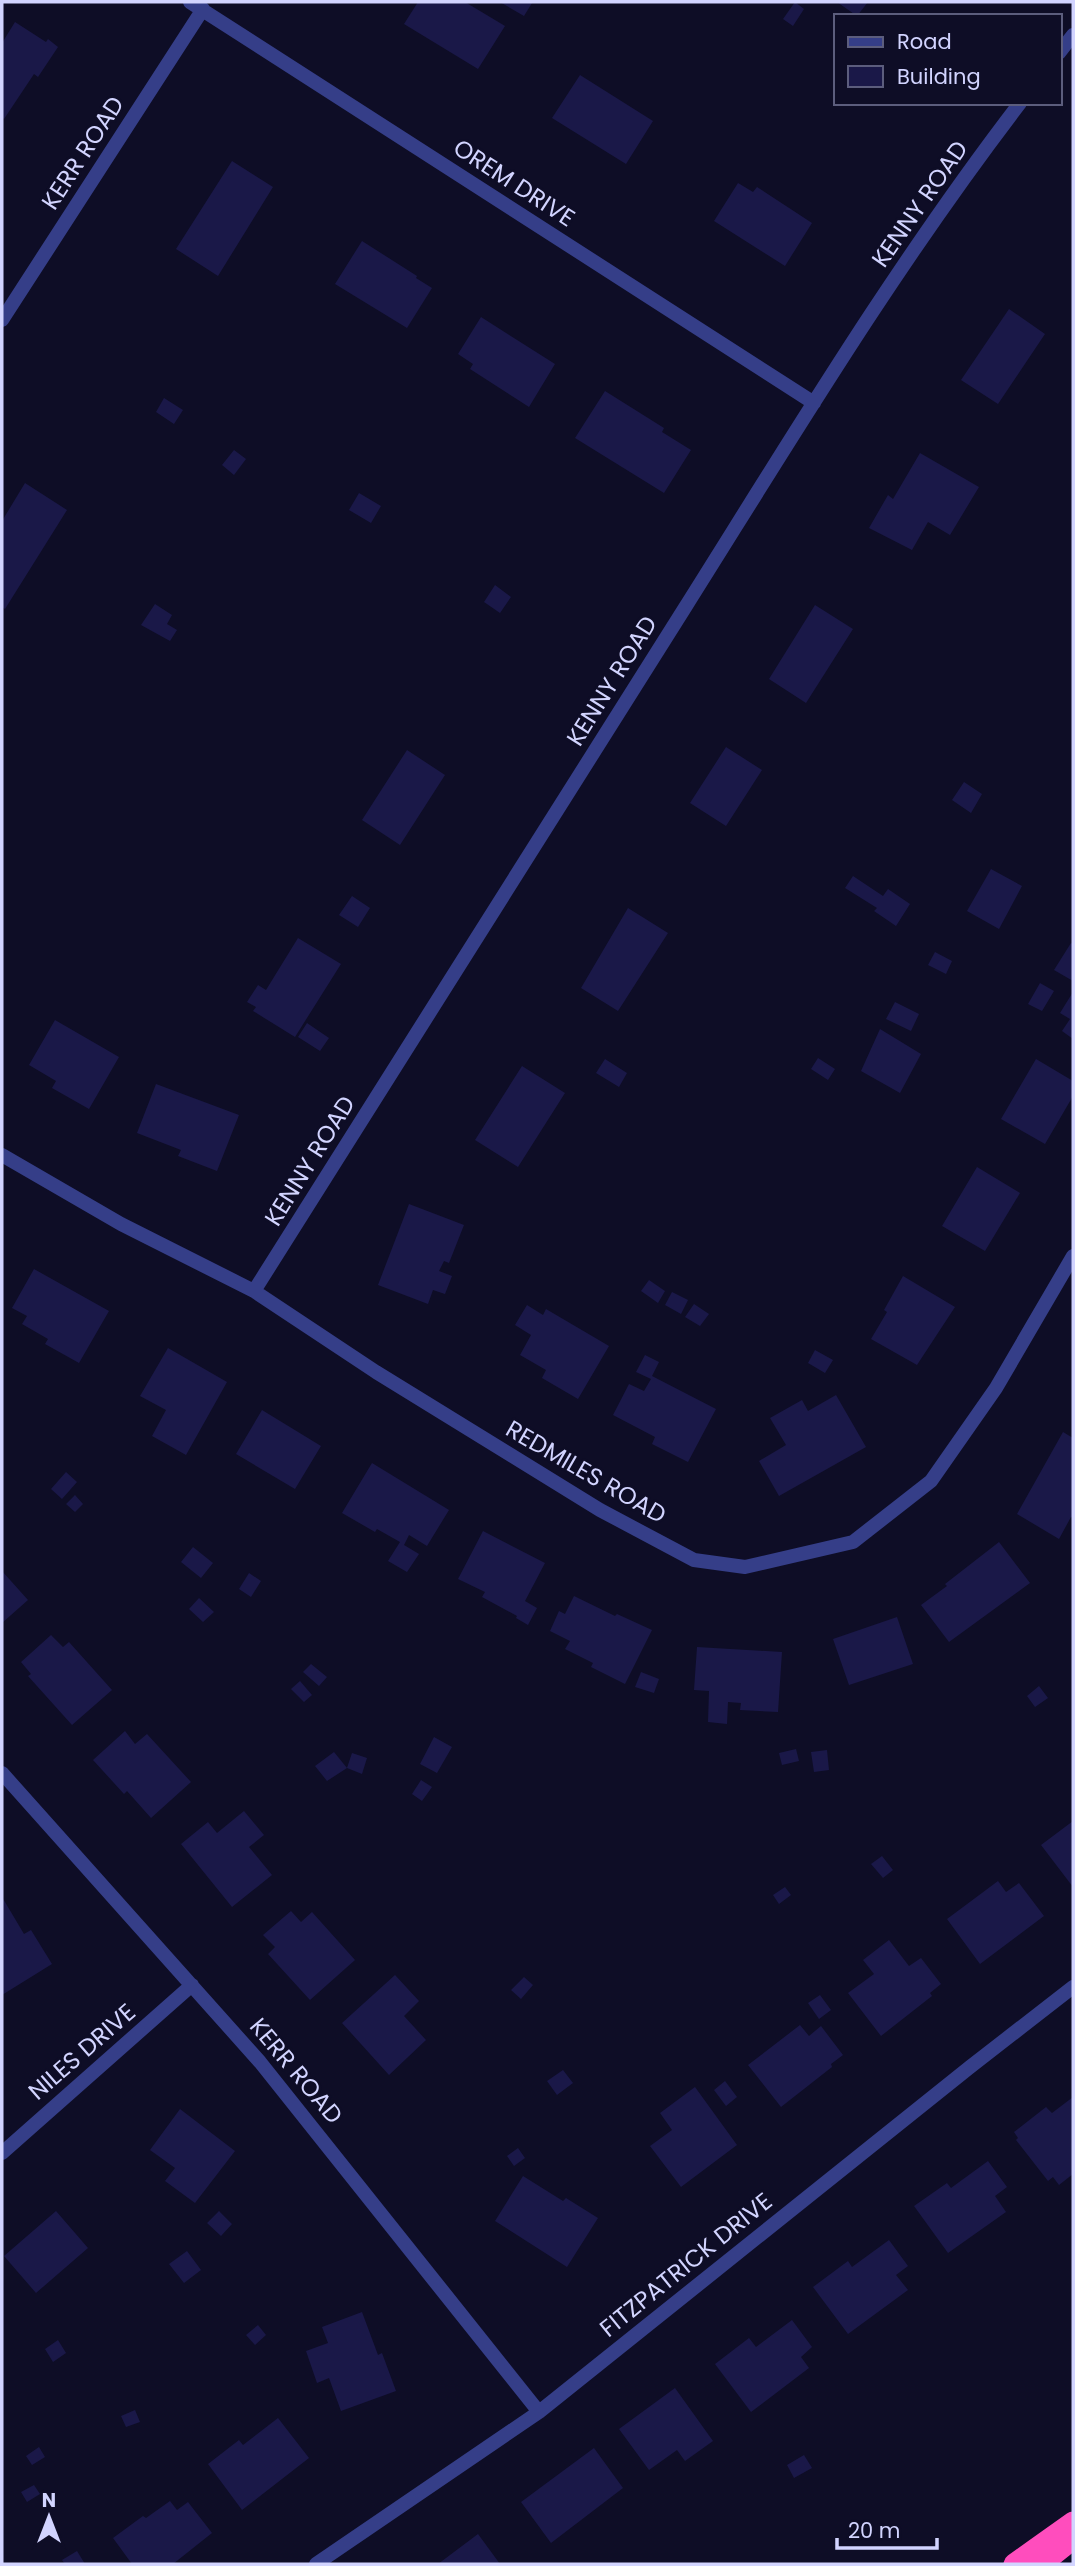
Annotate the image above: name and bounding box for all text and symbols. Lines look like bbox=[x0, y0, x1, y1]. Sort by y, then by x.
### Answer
legend bbox=[834, 14, 1061, 105]
text: Road bbox=[897, 27, 952, 56]
text: Building bbox=[897, 62, 981, 91]
street label: KERR ROAD bbox=[34, 90, 132, 216]
street label: OREM DRIVE bbox=[447, 131, 581, 234]
street label: KENNY ROAD bbox=[864, 134, 975, 274]
street label: KENNY ROAD bbox=[559, 609, 665, 752]
street label: KENNY ROAD bbox=[257, 1089, 363, 1232]
street label: REDMILES ROAD bbox=[500, 1412, 673, 1531]
street label: NILES DRIVE bbox=[21, 1996, 142, 2107]
street label: KERR ROAD bbox=[242, 2011, 350, 2131]
street label: FITZPATRICK DRIVE bbox=[593, 2185, 779, 2344]
north arrow bbox=[14, 2482, 84, 2552]
text: N bbox=[42, 2487, 56, 2514]
scale bar bbox=[837, 2506, 937, 2550]
text: 20 m bbox=[848, 2516, 901, 2545]

